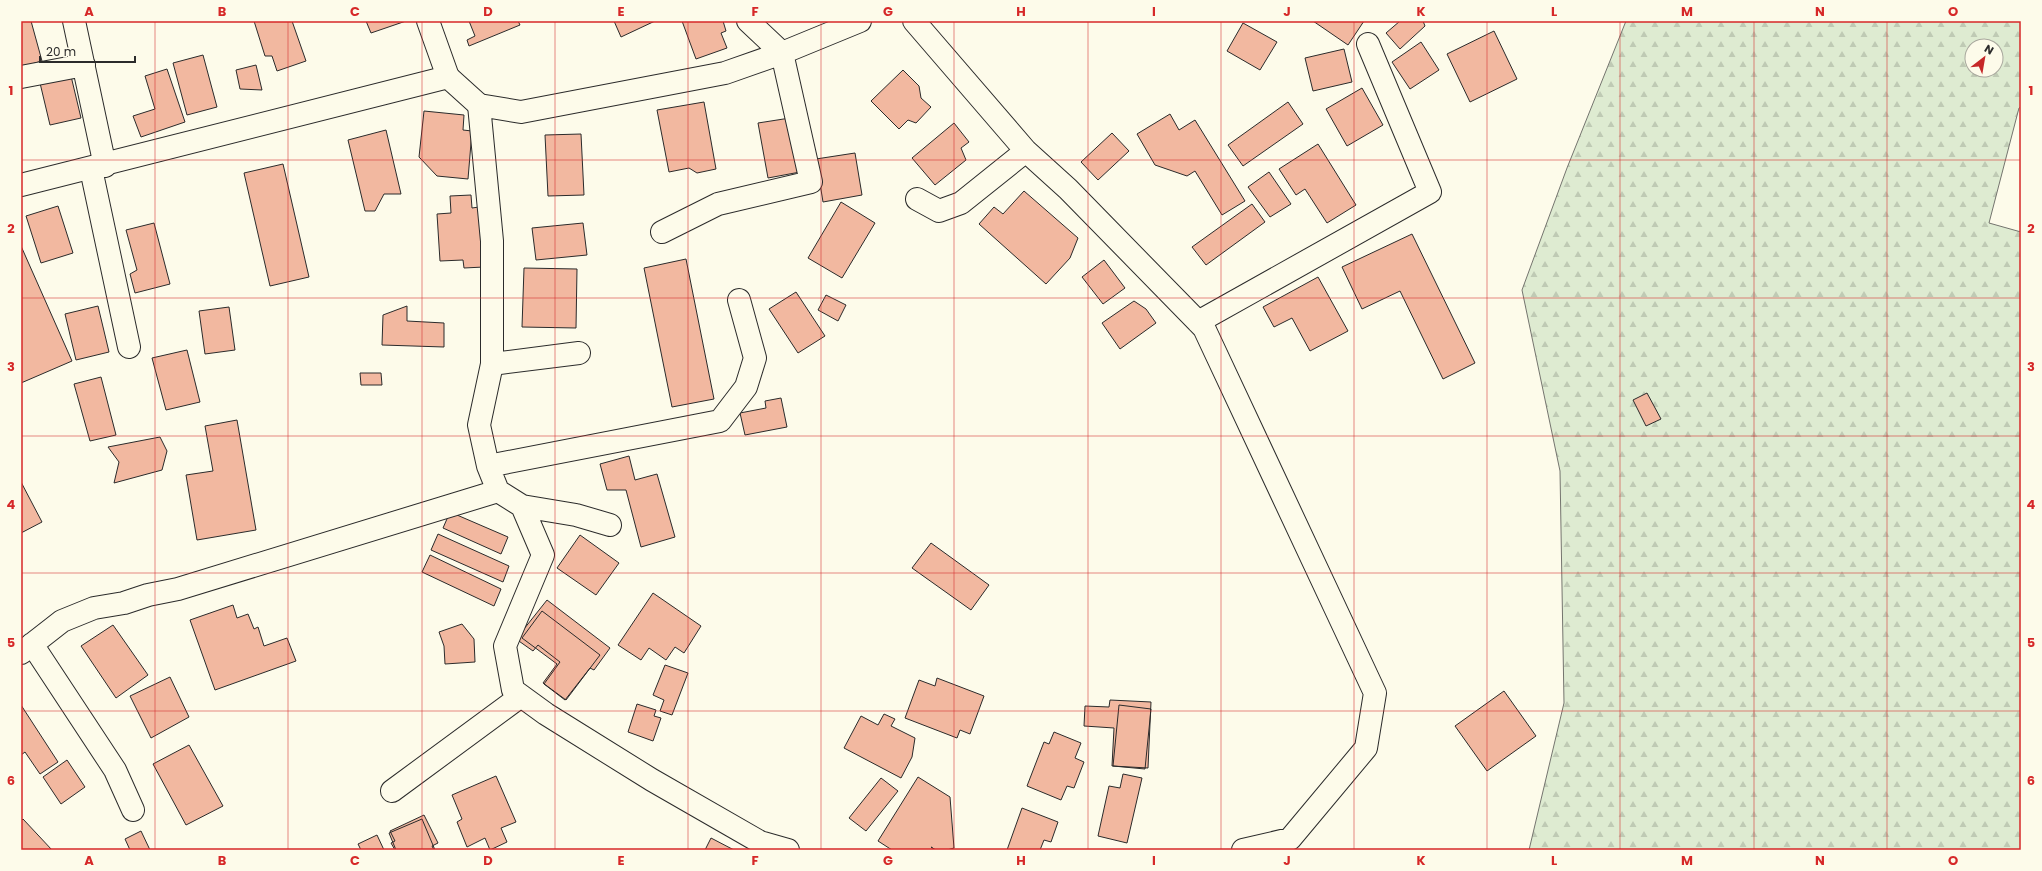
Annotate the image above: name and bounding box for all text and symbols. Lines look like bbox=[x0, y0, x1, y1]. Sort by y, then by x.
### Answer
text: A bbox=[84, 2, 94, 21]
text: B bbox=[218, 2, 227, 21]
text: C bbox=[350, 2, 360, 21]
text: D bbox=[483, 2, 493, 21]
text: E bbox=[617, 2, 625, 21]
text: F bbox=[751, 2, 759, 21]
text: G bbox=[883, 2, 893, 21]
text: H bbox=[1016, 2, 1026, 21]
text: I bbox=[1152, 2, 1156, 21]
text: J bbox=[1283, 2, 1291, 21]
text: K bbox=[1416, 2, 1426, 21]
text: L bbox=[1551, 2, 1557, 21]
text: M bbox=[1681, 2, 1693, 21]
text: N bbox=[1815, 2, 1825, 21]
text: O bbox=[1948, 2, 1958, 21]
scale bar bbox=[40, 38, 135, 64]
north arrow bbox=[1964, 38, 2004, 78]
text: N bbox=[1981, 40, 1997, 58]
text: 20 m bbox=[46, 43, 76, 60]
text: 1 bbox=[9, 81, 13, 100]
text: 1 bbox=[2029, 81, 2033, 100]
text: 2 bbox=[7, 219, 15, 238]
text: 2 bbox=[2027, 219, 2035, 238]
text: 3 bbox=[7, 357, 15, 376]
text: 3 bbox=[2027, 357, 2035, 376]
text: 4 bbox=[7, 495, 16, 514]
text: 4 bbox=[2027, 495, 2036, 514]
text: 5 bbox=[7, 633, 15, 652]
text: 5 bbox=[2027, 633, 2035, 652]
text: 6 bbox=[7, 771, 15, 790]
text: 6 bbox=[2027, 771, 2035, 790]
text: A bbox=[84, 851, 94, 870]
text: B bbox=[218, 851, 227, 870]
text: C bbox=[350, 851, 360, 870]
text: D bbox=[483, 851, 493, 870]
text: E bbox=[617, 851, 625, 870]
text: F bbox=[751, 851, 759, 870]
text: G bbox=[883, 851, 893, 870]
text: H bbox=[1016, 851, 1026, 870]
text: I bbox=[1152, 851, 1156, 870]
text: J bbox=[1283, 851, 1291, 870]
text: K bbox=[1416, 851, 1426, 870]
text: L bbox=[1551, 851, 1557, 870]
text: M bbox=[1681, 851, 1693, 870]
text: N bbox=[1815, 851, 1825, 870]
text: O bbox=[1948, 851, 1958, 870]

